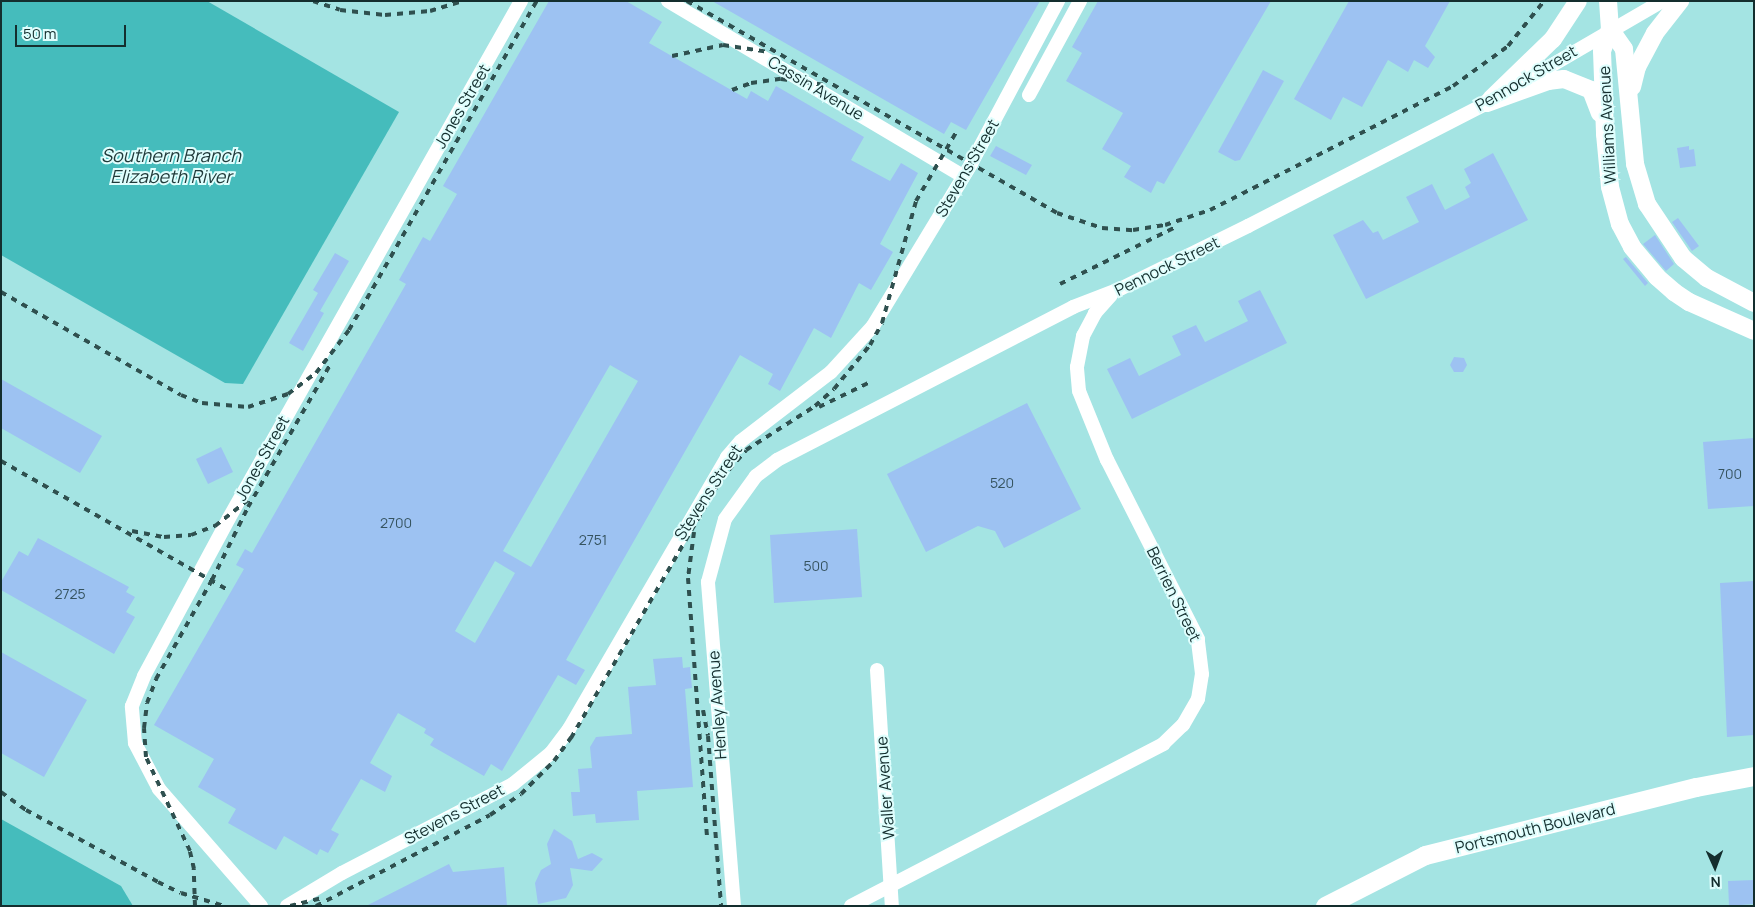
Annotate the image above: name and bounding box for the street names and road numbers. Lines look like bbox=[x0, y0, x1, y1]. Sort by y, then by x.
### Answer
street label: Pennock Street bbox=[1472, 41, 1580, 115]
street label: Cassin Avenue bbox=[765, 52, 867, 124]
street label: Jones Street bbox=[430, 60, 494, 152]
street label: Williams Avenue bbox=[1594, 65, 1620, 185]
street label: Stevens Street bbox=[931, 116, 1003, 220]
street label: Pennock Street bbox=[1112, 232, 1222, 300]
street label: Jones Street bbox=[231, 412, 293, 504]
street label: Stevens Street bbox=[670, 441, 746, 543]
street label: Berrien Street bbox=[1143, 543, 1205, 645]
street label: Henley Avenue bbox=[704, 650, 730, 760]
street label: Waller Avenue bbox=[872, 736, 898, 840]
street label: Stevens Street bbox=[401, 780, 507, 848]
street label: Portsmouth Boulevard bbox=[1453, 799, 1617, 857]

